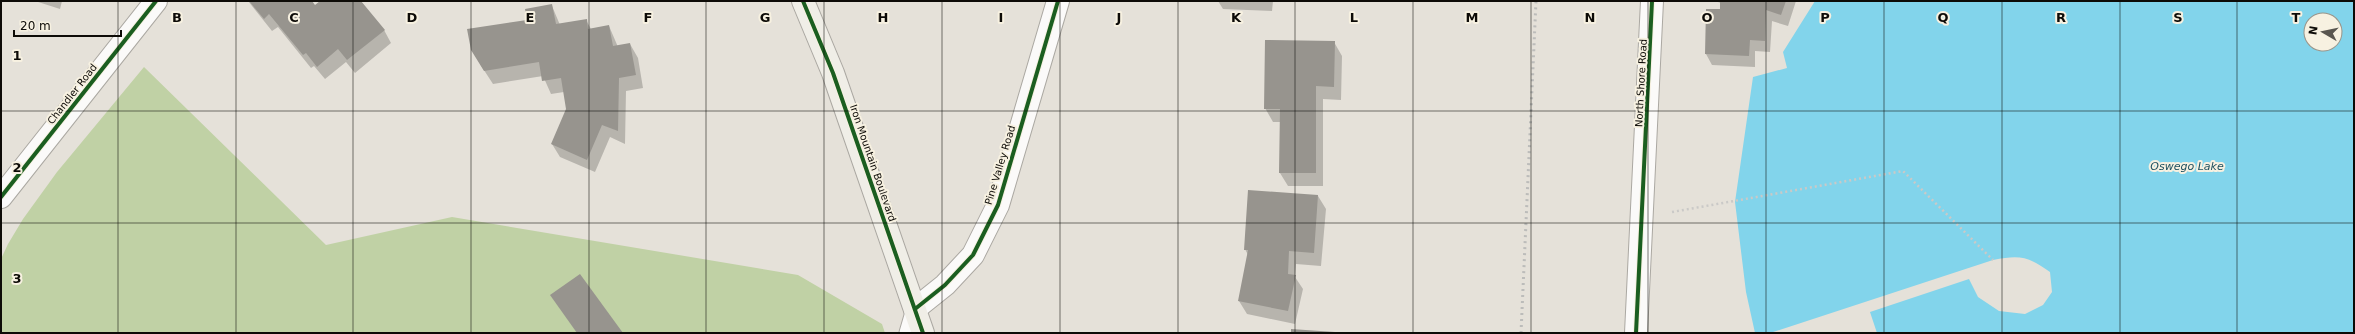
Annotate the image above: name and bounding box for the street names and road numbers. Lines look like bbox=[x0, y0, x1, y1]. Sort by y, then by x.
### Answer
street label: North Shore Road bbox=[1633, 39, 1649, 127]
street label: Chandler Road bbox=[45, 62, 99, 126]
street label: Iron Mountain Boulevard bbox=[848, 103, 898, 223]
street label: Pine Valley Road bbox=[983, 124, 1017, 206]

